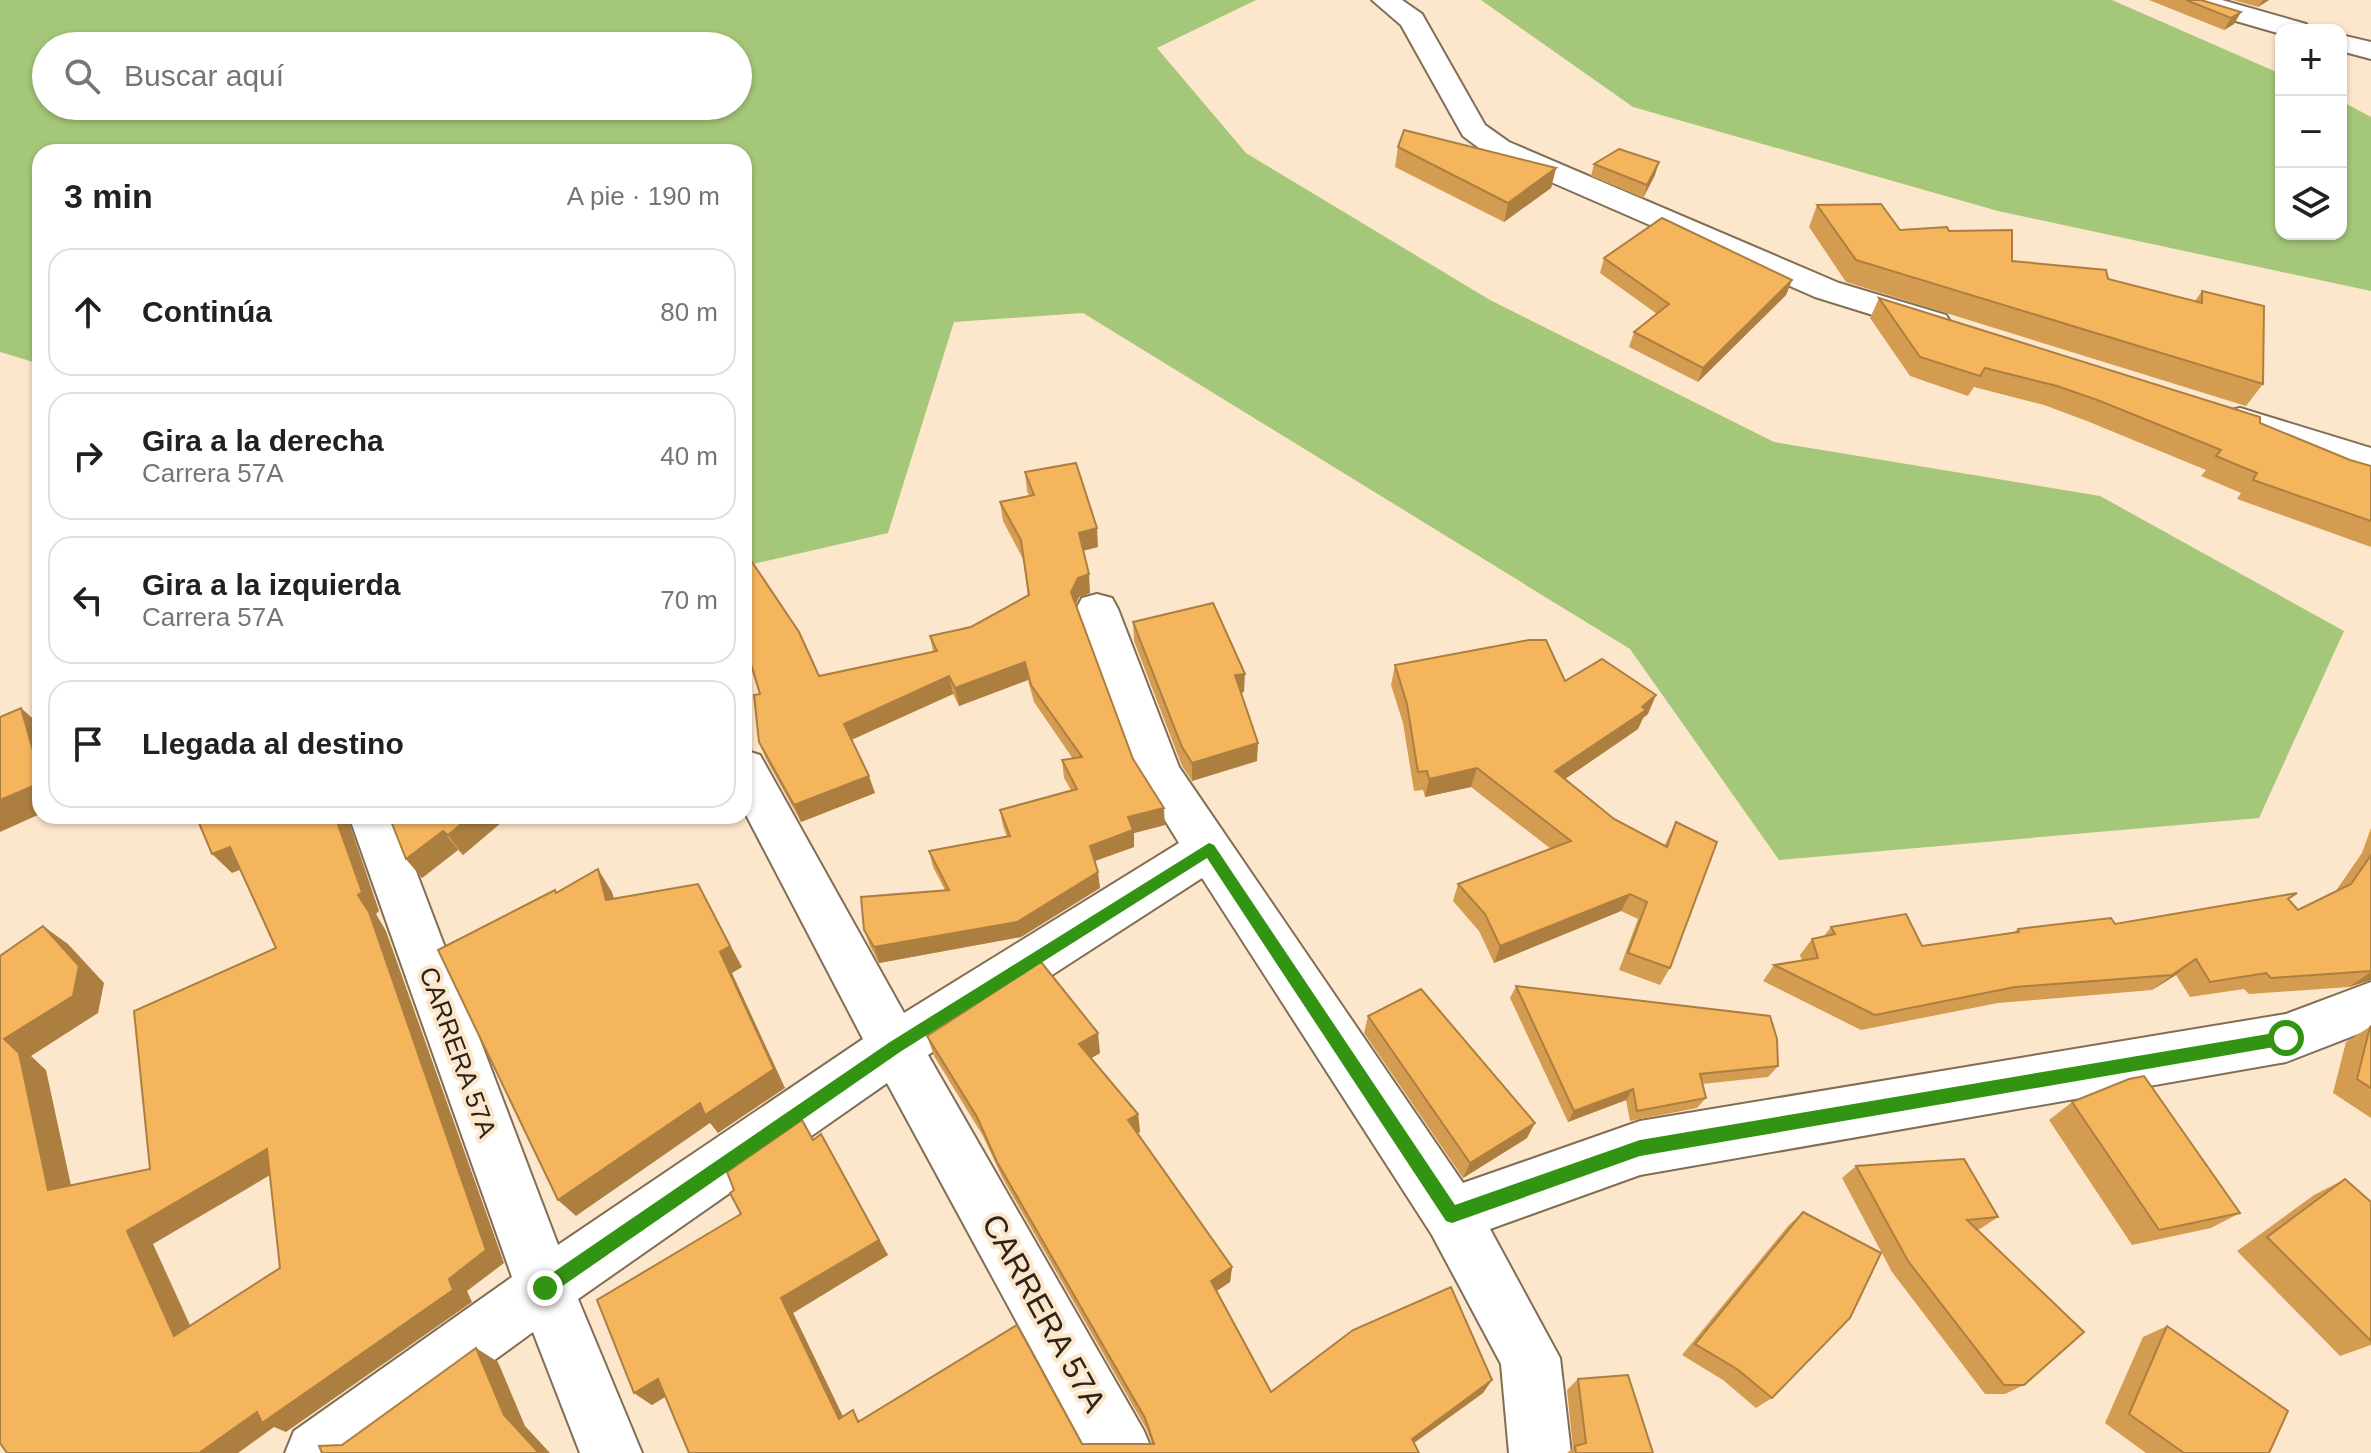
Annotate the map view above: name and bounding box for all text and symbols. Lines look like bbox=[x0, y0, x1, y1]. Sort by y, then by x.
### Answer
map controls bbox=[2275, 24, 2347, 240]
button: + bbox=[2275, 24, 2347, 96]
search box bbox=[32, 32, 752, 120]
icon: search bbox=[60, 54, 104, 98]
text: Buscar aquí bbox=[124, 59, 284, 92]
button: − bbox=[2275, 96, 2347, 168]
button: layers bbox=[2275, 168, 2347, 240]
text: 3 min bbox=[64, 177, 153, 215]
text: A pie · 190 m bbox=[567, 181, 720, 211]
icon: ahead bbox=[66, 290, 110, 334]
text: Continúa bbox=[142, 295, 272, 328]
text: 80 m bbox=[660, 297, 718, 327]
text: Gira a la derecha bbox=[142, 424, 384, 457]
icon: right bbox=[66, 434, 110, 478]
text: 40 m bbox=[660, 441, 718, 471]
text: Carrera 57A bbox=[142, 458, 284, 488]
text: Gira a la izquierda bbox=[142, 568, 400, 601]
icon: left bbox=[66, 578, 110, 622]
text: 70 m bbox=[660, 585, 718, 615]
text: Carrera 57A bbox=[142, 602, 284, 632]
icon: arrive bbox=[66, 722, 110, 766]
text: Llegada al destino bbox=[142, 727, 404, 760]
street label: CARRERA 57A bbox=[413, 963, 503, 1142]
route start bbox=[2268, 1020, 2304, 1056]
street label: CARRERA 57A bbox=[975, 1208, 1114, 1419]
route end bbox=[527, 1270, 563, 1306]

